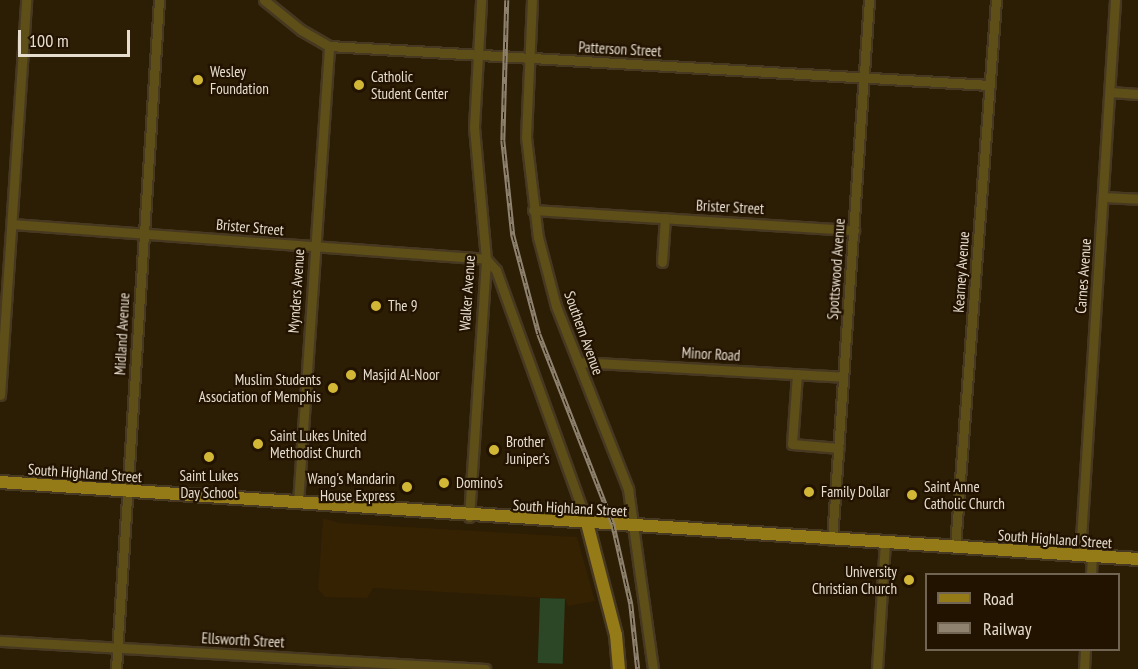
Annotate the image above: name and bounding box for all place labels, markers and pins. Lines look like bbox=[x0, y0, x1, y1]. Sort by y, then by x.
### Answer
place label: Wesley Foundation bbox=[210, 62, 269, 97]
place label: Catholic Student Center bbox=[371, 67, 448, 102]
marker: Wesley Foundation bbox=[191, 73, 205, 87]
marker: Catholic Student Center bbox=[352, 78, 366, 92]
place label: The 9 bbox=[388, 297, 417, 315]
marker: The 9 bbox=[369, 299, 383, 313]
place label: Masjid Al-Noor bbox=[363, 366, 440, 384]
marker: Masjid Al-Noor bbox=[344, 368, 358, 382]
place label: Muslim Students Association of Memphis bbox=[199, 370, 321, 405]
marker: Muslim Students Association of Memphis bbox=[326, 381, 340, 395]
place label: Saint Lukes United Methodist Church bbox=[270, 426, 367, 461]
place label: Brother Juniper’s bbox=[506, 432, 550, 467]
marker: Saint Lukes United Methodist Church bbox=[251, 437, 265, 451]
marker: Brother Juniper’s bbox=[487, 443, 501, 457]
marker: Saint Lukes Day School bbox=[202, 450, 216, 464]
place label: Saint Lukes Day School bbox=[179, 466, 239, 501]
place label: Wang's Mandarin House Express bbox=[308, 469, 395, 504]
place label: Domino's bbox=[456, 474, 503, 492]
marker: Domino's bbox=[437, 476, 451, 490]
place label: Saint Anne Catholic Church bbox=[924, 477, 1005, 512]
marker: Wang's Mandarin House Express bbox=[400, 480, 414, 494]
place label: Family Dollar bbox=[821, 483, 890, 501]
marker: Family Dollar bbox=[802, 485, 816, 499]
marker: Saint Anne Catholic Church bbox=[905, 488, 919, 502]
place label: University Christian Church bbox=[812, 562, 897, 597]
marker: University Christian Church bbox=[902, 573, 916, 587]

